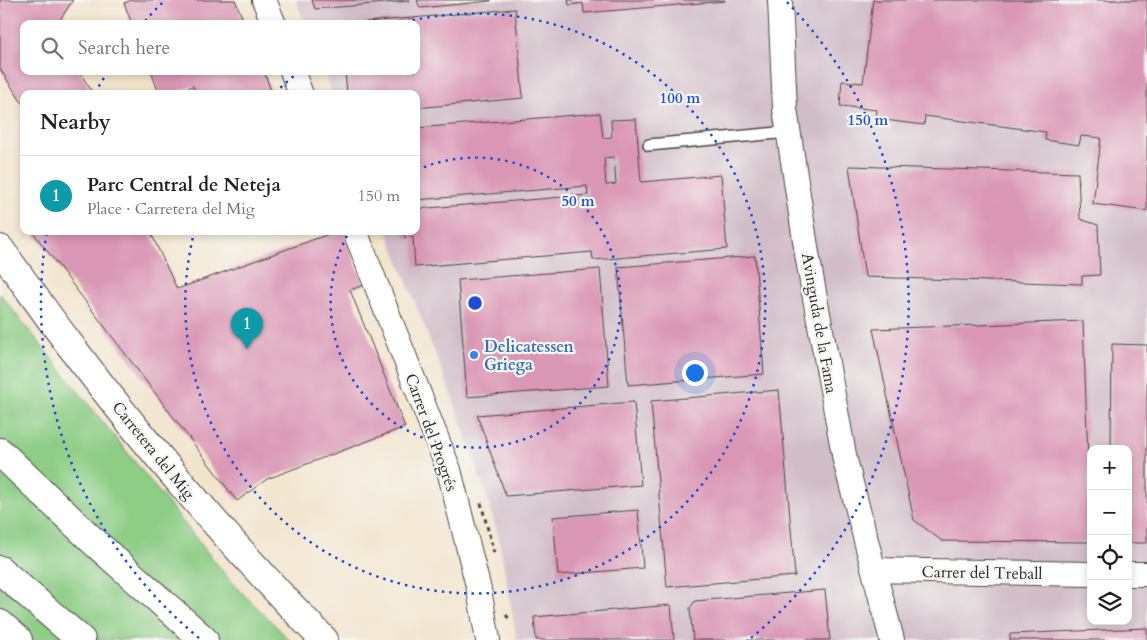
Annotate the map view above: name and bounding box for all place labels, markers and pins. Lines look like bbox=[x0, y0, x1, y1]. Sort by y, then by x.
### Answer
centre of rings bbox=[466, 294, 484, 312]
pin: 1 bbox=[231, 308, 263, 349]
place label: Delicatessen Griega bbox=[484, 336, 574, 376]
marker: Delicatessen Griega bbox=[468, 349, 480, 361]

